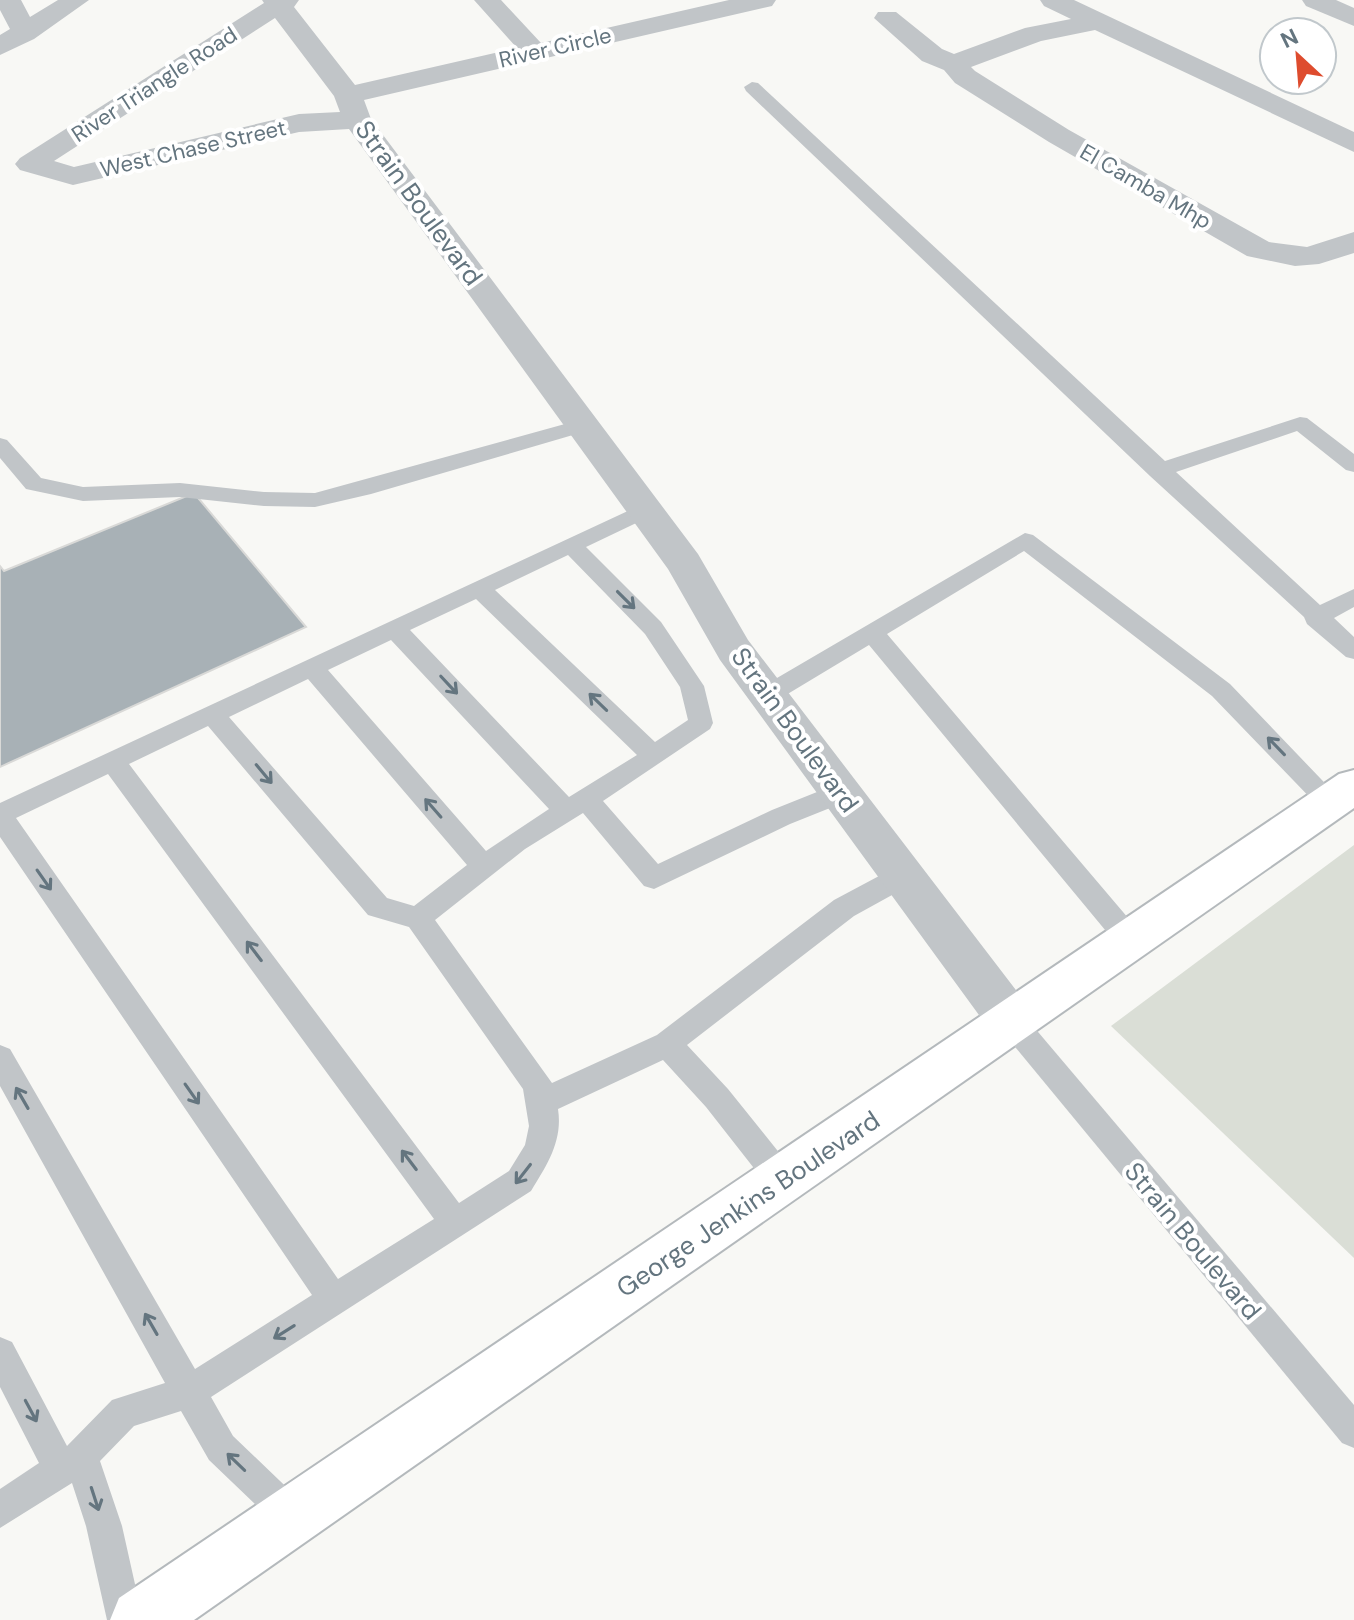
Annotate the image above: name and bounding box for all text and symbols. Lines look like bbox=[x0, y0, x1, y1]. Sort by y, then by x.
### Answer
north arrow bbox=[1258, 16, 1338, 96]
street label: River Triangle Road bbox=[66, 20, 243, 149]
street label: River Circle bbox=[496, 20, 614, 75]
text: N bbox=[1276, 22, 1303, 55]
street label: West Chase Street bbox=[97, 113, 289, 184]
street label: Strain Boulevard bbox=[348, 114, 490, 292]
street label: El Camba Mhp bbox=[1075, 137, 1217, 236]
one-way arrow bbox=[616, 590, 635, 609]
street label: Strain Boulevard bbox=[724, 641, 866, 819]
one-way arrow bbox=[439, 675, 458, 695]
one-way arrow bbox=[588, 693, 608, 712]
one-way arrow bbox=[1266, 736, 1285, 756]
one-way arrow bbox=[255, 763, 273, 784]
one-way arrow bbox=[424, 799, 442, 819]
one-way arrow bbox=[36, 869, 52, 891]
one-way arrow bbox=[245, 941, 262, 962]
one-way arrow bbox=[184, 1083, 200, 1105]
one-way arrow bbox=[14, 1087, 30, 1110]
street label: George Jenkins Boulevard bbox=[610, 1103, 886, 1305]
one-way arrow bbox=[401, 1150, 418, 1171]
street label: Strain Boulevard bbox=[1117, 1155, 1269, 1327]
one-way arrow bbox=[515, 1162, 532, 1184]
one-way arrow bbox=[143, 1313, 159, 1336]
one-way arrow bbox=[273, 1325, 296, 1341]
one-way arrow bbox=[23, 1399, 39, 1423]
one-way arrow bbox=[226, 1453, 246, 1472]
one-way arrow bbox=[88, 1486, 103, 1512]

